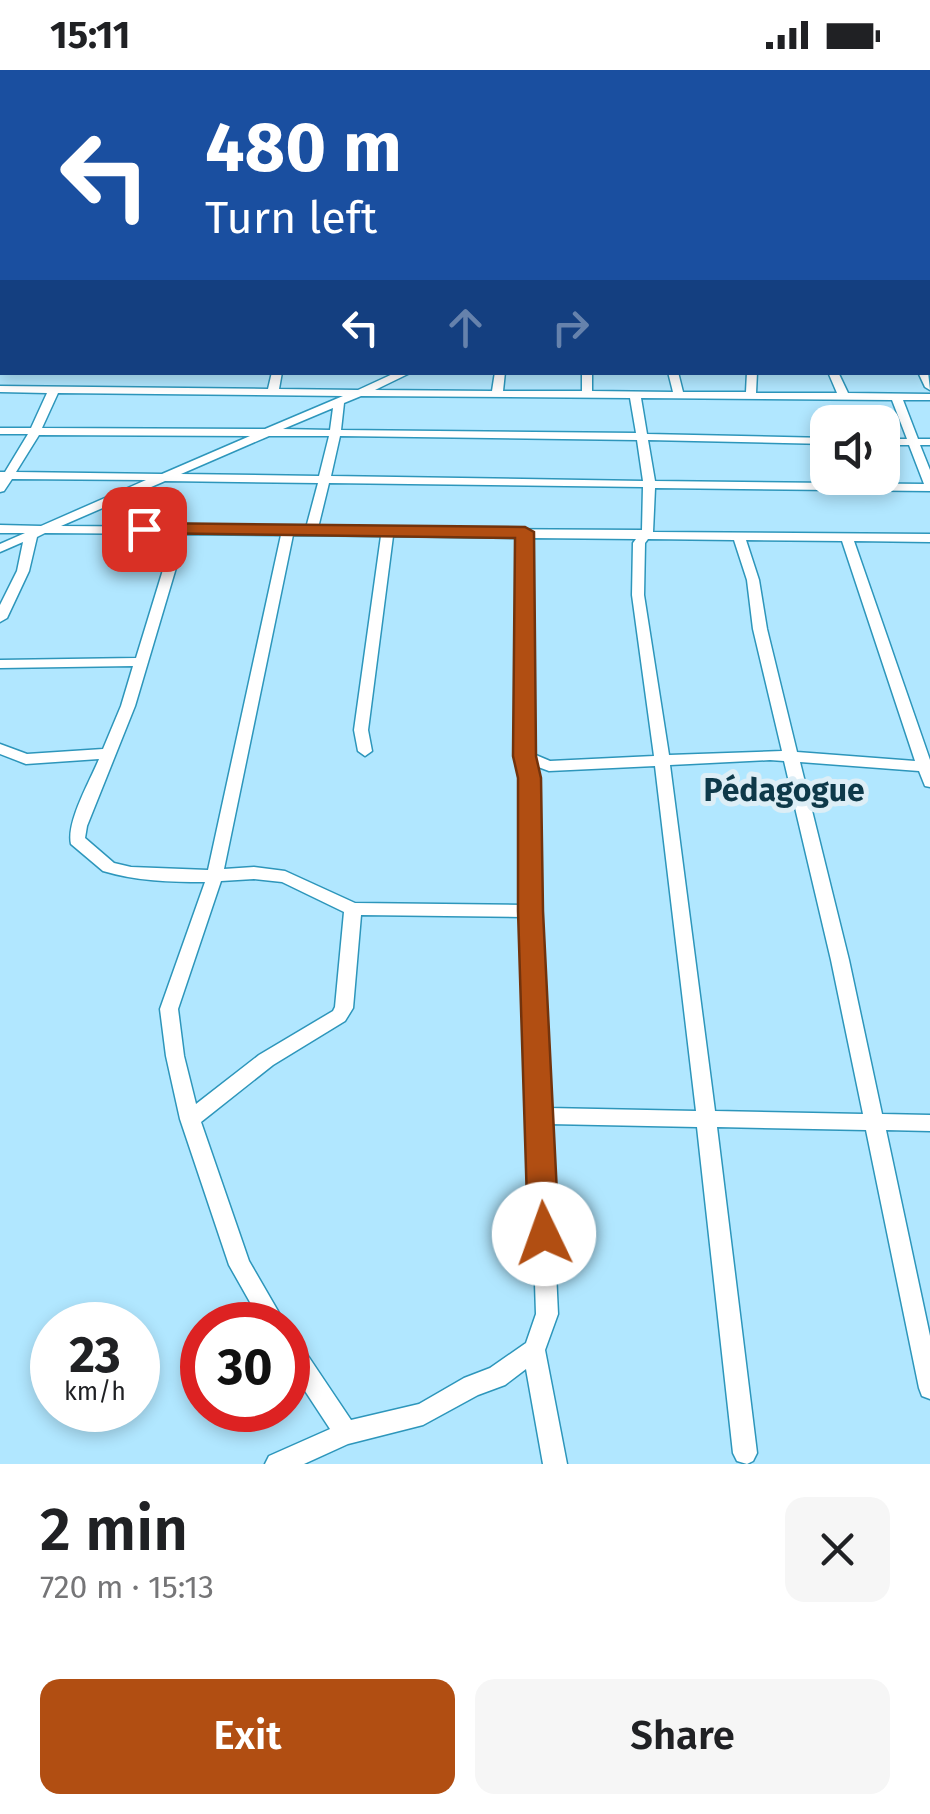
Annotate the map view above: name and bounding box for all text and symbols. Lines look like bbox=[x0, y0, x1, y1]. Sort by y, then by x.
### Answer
text: 15:11 bbox=[50, 12, 130, 58]
text: 480 m bbox=[205, 106, 402, 190]
icon: left bbox=[40, 110, 170, 240]
text: Turn left bbox=[205, 191, 377, 245]
icon: left bbox=[333, 300, 388, 355]
icon: ahead bbox=[438, 300, 493, 355]
icon: right bbox=[543, 300, 598, 355]
map controls bbox=[810, 405, 900, 495]
button: sound bbox=[810, 405, 900, 495]
pin bbox=[102, 487, 187, 572]
icon: arrive bbox=[117, 502, 172, 557]
district label: Pédagogue bbox=[703, 771, 865, 809]
position arrow bbox=[492, 1182, 596, 1286]
speed limit sign: 30 bbox=[180, 1302, 310, 1432]
text: 23 bbox=[69, 1325, 121, 1385]
text: km/h bbox=[64, 1377, 126, 1407]
text: 2 min bbox=[40, 1494, 188, 1566]
button: close bbox=[785, 1497, 890, 1602]
text: 720 m · 15:13 bbox=[40, 1568, 214, 1606]
button: Exit bbox=[40, 1679, 455, 1794]
button: Share bbox=[475, 1679, 890, 1794]

